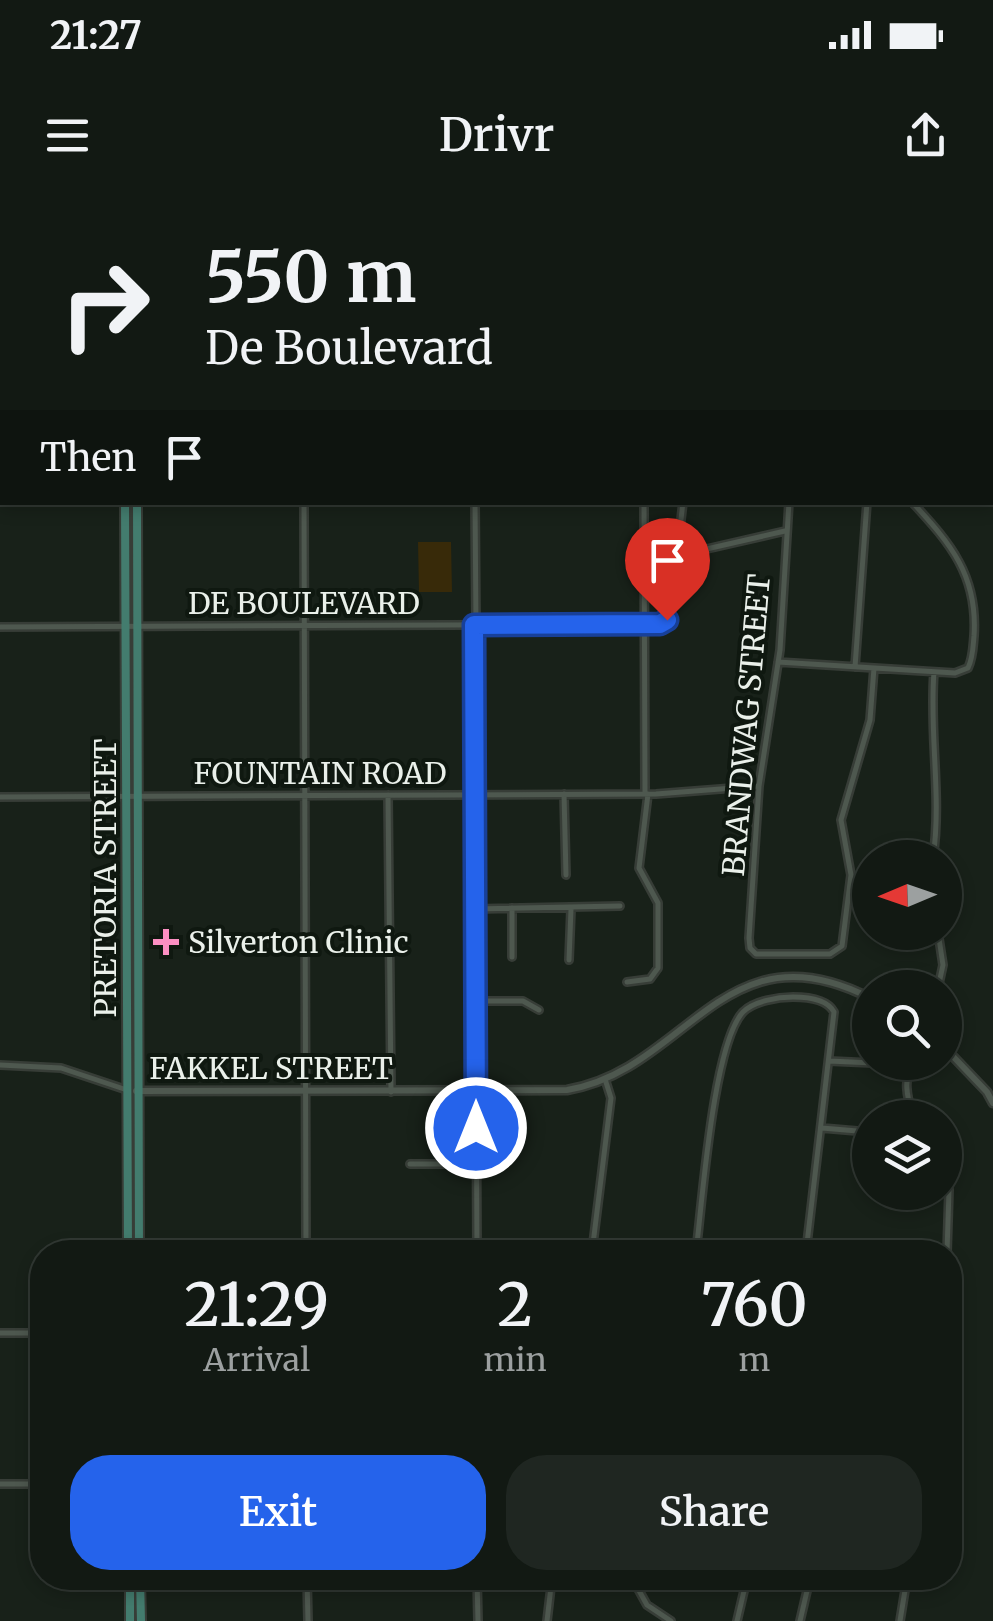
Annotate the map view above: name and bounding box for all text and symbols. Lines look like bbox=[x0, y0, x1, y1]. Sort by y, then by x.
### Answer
text: 21:27 bbox=[50, 12, 142, 59]
text: Drivr bbox=[439, 107, 554, 163]
icon: menu bbox=[40, 108, 95, 163]
icon: share bbox=[898, 108, 953, 163]
text: 550 m bbox=[205, 233, 416, 321]
icon: right bbox=[40, 240, 170, 370]
text: De Boulevard bbox=[205, 320, 493, 376]
icon: arrive bbox=[157, 430, 212, 485]
text: Then bbox=[40, 434, 137, 481]
pin bbox=[625, 518, 710, 621]
icon: arrive bbox=[640, 533, 695, 588]
street label: BRANDWAG STREET bbox=[714, 572, 778, 878]
street label: DE BOULEVARD bbox=[188, 584, 420, 622]
street label: PRETORIA STREET bbox=[86, 738, 124, 1017]
street label: FOUNTAIN ROAD bbox=[193, 754, 447, 792]
north arrow bbox=[852, 840, 962, 950]
map controls bbox=[852, 840, 962, 1210]
place label: Silverton Clinic bbox=[188, 923, 409, 961]
marker: Silverton Clinic bbox=[153, 929, 179, 955]
button: search bbox=[852, 970, 962, 1080]
street label: FAKKEL STREET bbox=[149, 1049, 393, 1087]
position arrow bbox=[424, 1076, 528, 1180]
button: layers bbox=[852, 1100, 962, 1210]
text: 21:29 bbox=[184, 1267, 329, 1342]
text: 2 bbox=[497, 1267, 533, 1342]
text: 760 bbox=[701, 1267, 808, 1342]
text: Arrival bbox=[203, 1340, 310, 1380]
text: min bbox=[483, 1340, 547, 1380]
text: m bbox=[738, 1340, 770, 1380]
button: Exit bbox=[70, 1455, 486, 1570]
button: Share bbox=[506, 1455, 922, 1570]

